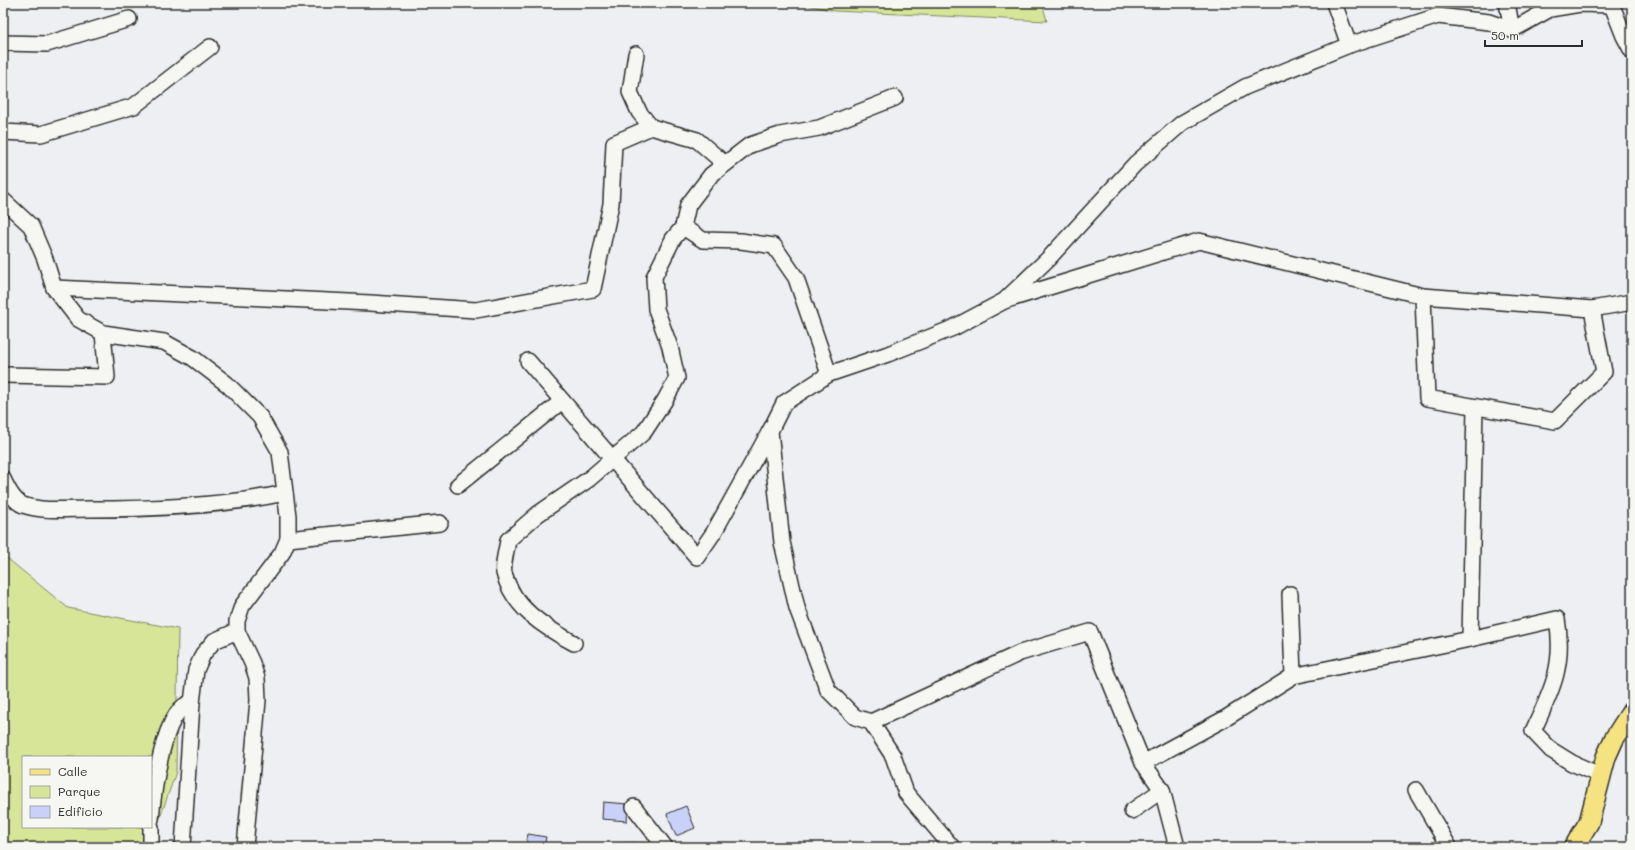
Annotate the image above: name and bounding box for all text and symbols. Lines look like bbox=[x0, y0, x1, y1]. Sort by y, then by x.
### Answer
scale bar bbox=[1485, 22, 1582, 48]
text: 50 m bbox=[1491, 27, 1519, 43]
legend bbox=[22, 756, 152, 828]
text: Calle bbox=[58, 763, 88, 779]
text: Parque bbox=[58, 783, 101, 799]
text: Edificio bbox=[58, 803, 102, 819]

